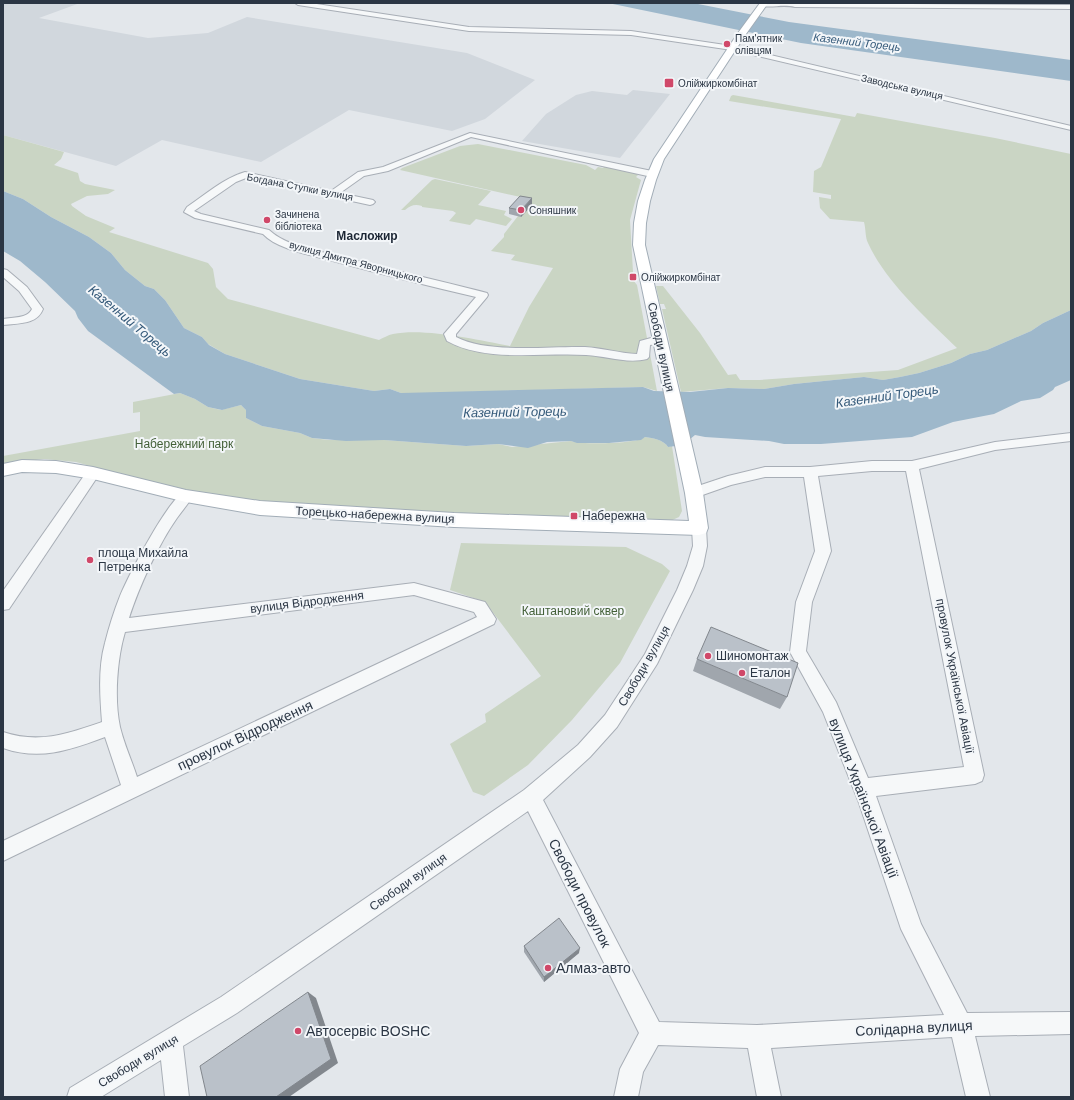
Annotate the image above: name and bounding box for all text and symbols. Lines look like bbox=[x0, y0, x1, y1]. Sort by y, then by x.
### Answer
water label: Казенний Торець bbox=[813, 31, 901, 53]
place label: Пам'ятник олівцям bbox=[735, 33, 783, 56]
marker: Пам'ятник олівцям bbox=[722, 39, 732, 49]
street label: Заводська вулиця bbox=[860, 72, 944, 102]
marker: Олійжиркомбiнат bbox=[663, 77, 675, 89]
place label: Олійжиркомбiнат bbox=[678, 78, 758, 89]
street label: Богдана Ступки вулиця bbox=[246, 171, 354, 203]
marker: Соняшник bbox=[516, 205, 526, 215]
place label: Соняшник bbox=[529, 205, 577, 216]
place label: Зачинена бібліотека bbox=[275, 209, 322, 232]
marker: Зачинена бібліотека bbox=[262, 215, 272, 225]
district label: Масложир bbox=[336, 229, 398, 243]
street label: вулиця Дмитра Яворницького bbox=[288, 239, 424, 285]
marker: Олійжиркомбінат bbox=[628, 272, 638, 282]
place label: Олійжиркомбінат bbox=[641, 272, 721, 283]
water label: Казенний Торець bbox=[86, 282, 175, 360]
street label: Свободи вулиця bbox=[645, 301, 677, 393]
water label: Казенний Торець bbox=[835, 381, 939, 411]
water label: Казенний Торець bbox=[463, 404, 567, 420]
park label: Набережний парк bbox=[135, 437, 234, 451]
street label: Торецько-набережна вулиця bbox=[295, 504, 455, 526]
place label: Набережна bbox=[582, 509, 646, 523]
marker: Набережна bbox=[569, 511, 579, 521]
place label: площа Михайла Петренка bbox=[98, 546, 188, 574]
marker: площа Михайла Петренка bbox=[85, 555, 95, 565]
street label: вулиця Відродження bbox=[249, 588, 365, 616]
street label: провулок Української Авіації bbox=[933, 597, 977, 755]
park label: Каштановий сквер bbox=[522, 604, 625, 618]
street label: Свободи вулиця bbox=[615, 623, 673, 709]
place label: Шиномонтаж bbox=[716, 649, 789, 663]
marker: Шиномонтаж bbox=[703, 651, 713, 661]
place label: Еталон bbox=[750, 666, 790, 680]
marker: Еталон bbox=[737, 668, 747, 678]
street label: провулок Відродження bbox=[175, 697, 315, 773]
street label: вулиця Української Авіації bbox=[826, 716, 902, 880]
street label: Свободи провулок bbox=[546, 836, 615, 951]
street label: Свободи вулиця bbox=[367, 850, 449, 914]
place label: Алмаз-авто bbox=[556, 960, 631, 976]
marker: Алмаз-авто bbox=[543, 963, 553, 973]
street label: Солідарна вулиця bbox=[855, 1017, 973, 1039]
place label: Автосервіс BOSHC bbox=[306, 1023, 430, 1039]
marker: Автосервіс BOSHC bbox=[293, 1026, 303, 1036]
street label: Свободи вулиця bbox=[95, 1032, 181, 1090]

